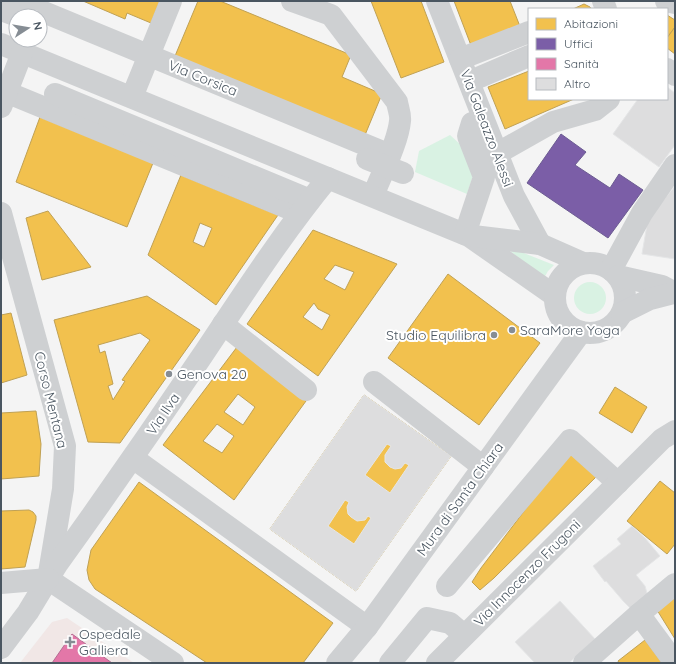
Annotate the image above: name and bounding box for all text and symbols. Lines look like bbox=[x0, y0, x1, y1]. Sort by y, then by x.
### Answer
north arrow bbox=[8, 8, 48, 48]
legend bbox=[528, 8, 668, 100]
text: Abitazioni bbox=[564, 16, 618, 31]
text: N bbox=[30, 21, 45, 31]
text: Uffici bbox=[564, 36, 593, 51]
street label: Via Corsica bbox=[166, 56, 240, 100]
text: Sanità bbox=[564, 56, 599, 71]
street label: Via Galeazzo Alessi bbox=[456, 67, 518, 189]
text: Altro bbox=[564, 76, 590, 91]
place label: SaraMore Yoga bbox=[520, 321, 620, 339]
marker: SaraMore Yoga bbox=[507, 325, 517, 335]
place label: Studio Equilibra bbox=[386, 326, 486, 344]
marker: Studio Equilibra bbox=[489, 330, 499, 340]
street label: Corso Mentana bbox=[30, 350, 72, 450]
place label: Genova 20 bbox=[177, 365, 247, 383]
marker: Genova 20 bbox=[164, 369, 174, 379]
street label: Via Ilva bbox=[142, 390, 184, 438]
street label: Mura di Santa Chiara bbox=[413, 439, 507, 559]
street label: Via Innocenzo Frugoni bbox=[470, 516, 584, 630]
place label: Ospedale Galliera bbox=[79, 625, 141, 659]
marker: Ospedale Galliera bbox=[64, 636, 76, 648]

